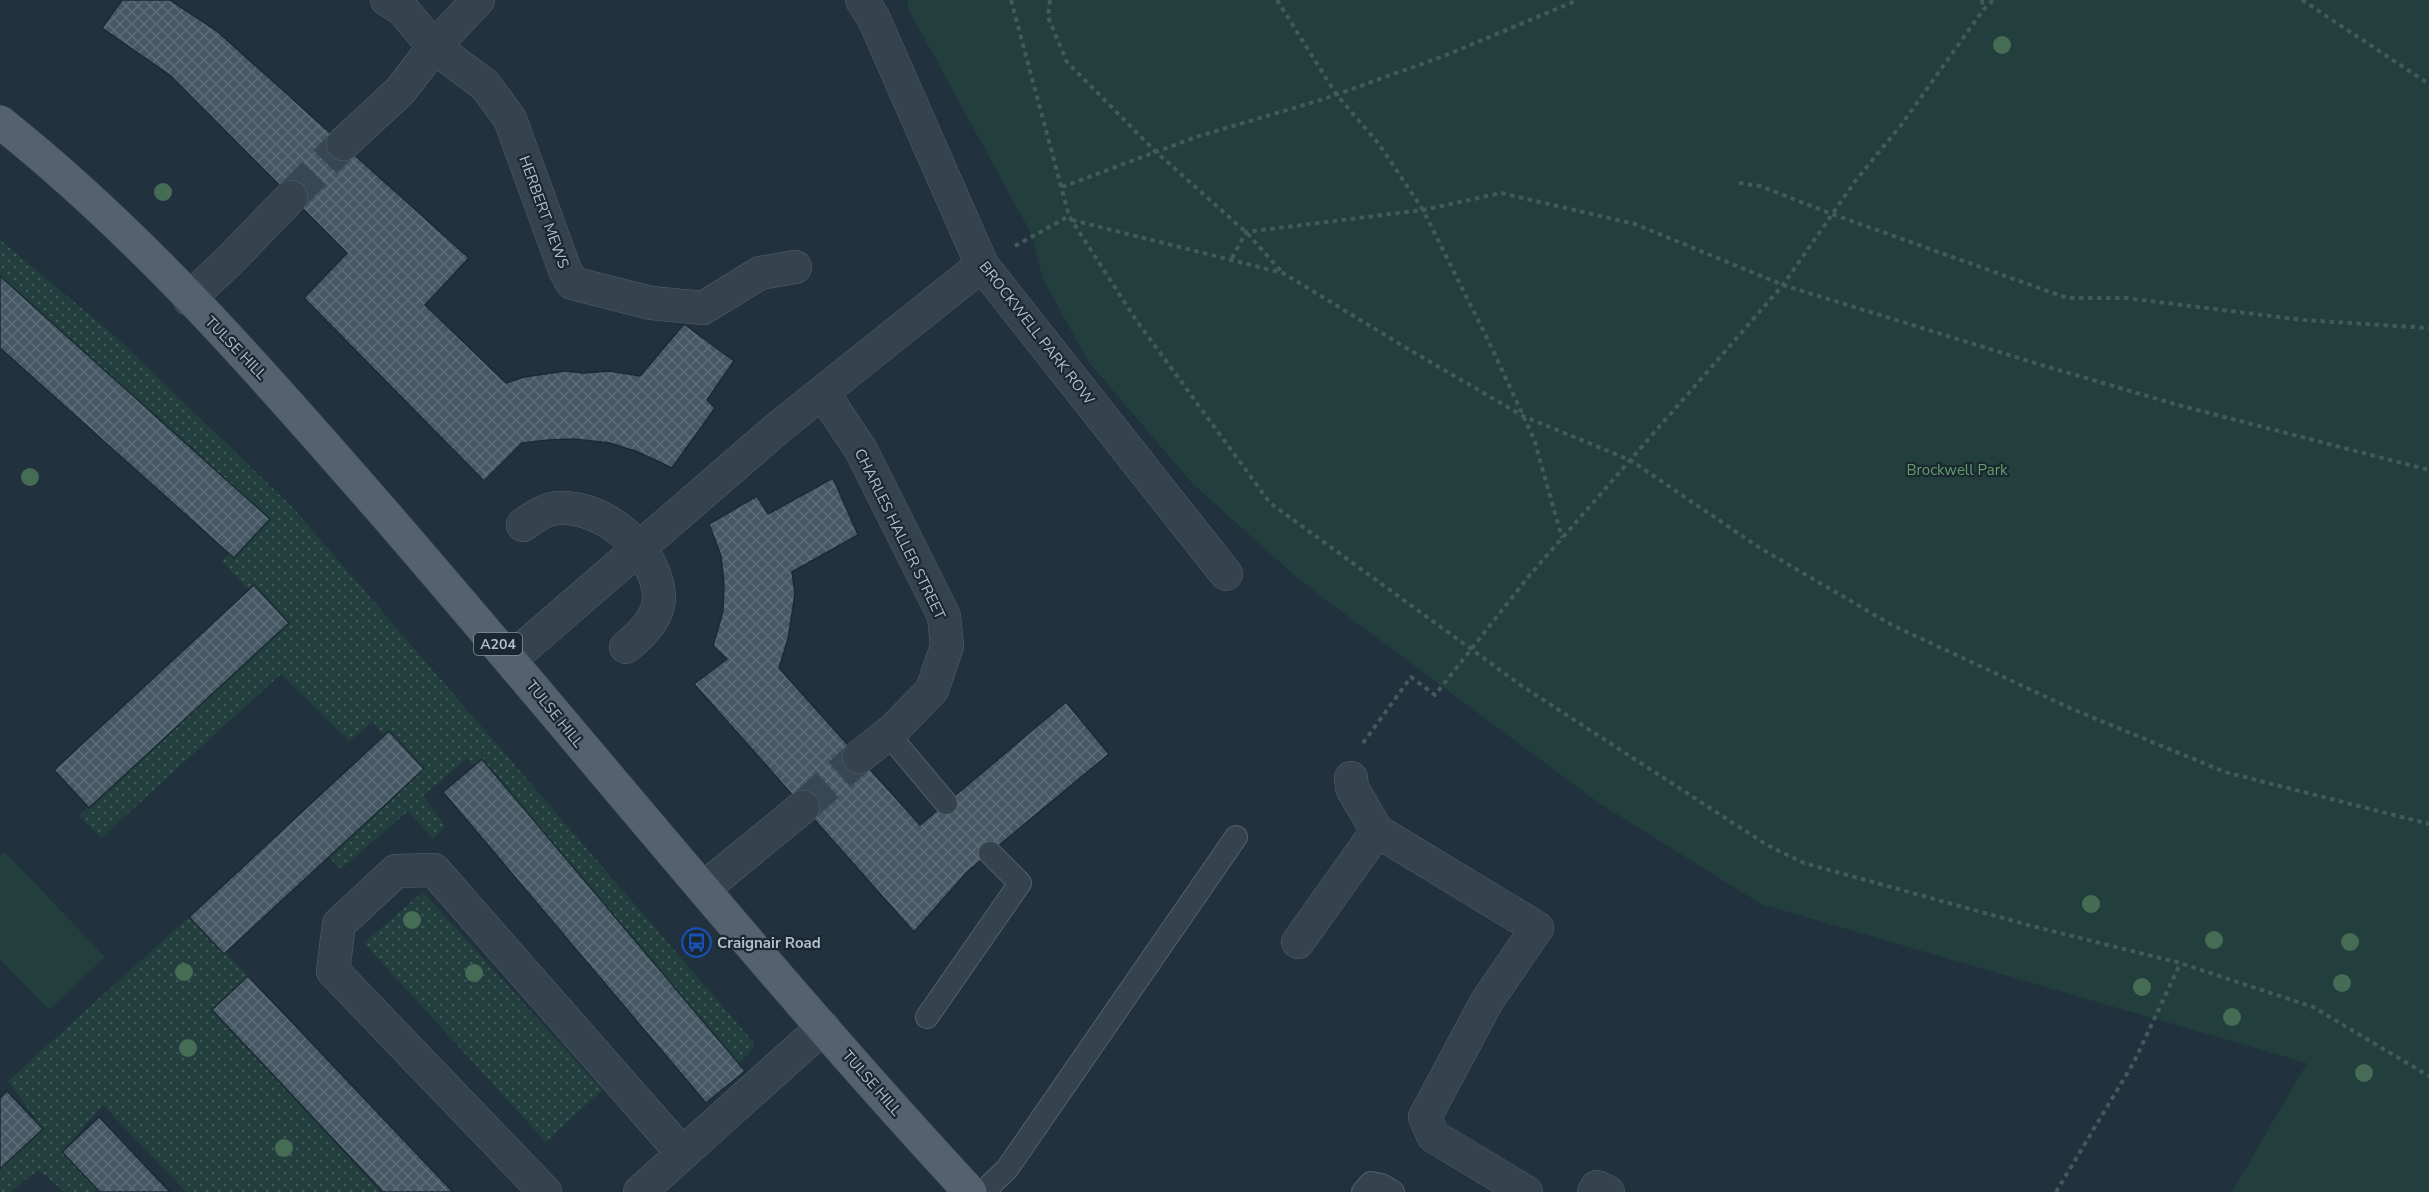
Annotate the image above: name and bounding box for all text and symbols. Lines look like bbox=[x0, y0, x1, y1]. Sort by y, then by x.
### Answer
street label: HERBERT MEWS bbox=[514, 153, 574, 271]
street label: BROCKWELL PARK ROW bbox=[975, 257, 1100, 409]
street label: TULSE HILL bbox=[201, 312, 271, 384]
street label: CHARLES HALLER STREET bbox=[850, 445, 950, 623]
park label: Brockwell Park bbox=[1906, 460, 2008, 480]
road number: A204 bbox=[474, 633, 522, 655]
street label: TULSE HILL bbox=[522, 676, 588, 752]
bus stop icon: Craignair Road bbox=[680, 927, 712, 959]
place label: Craignair Road bbox=[717, 933, 821, 953]
street label: TULSE HILL bbox=[838, 1046, 906, 1120]

